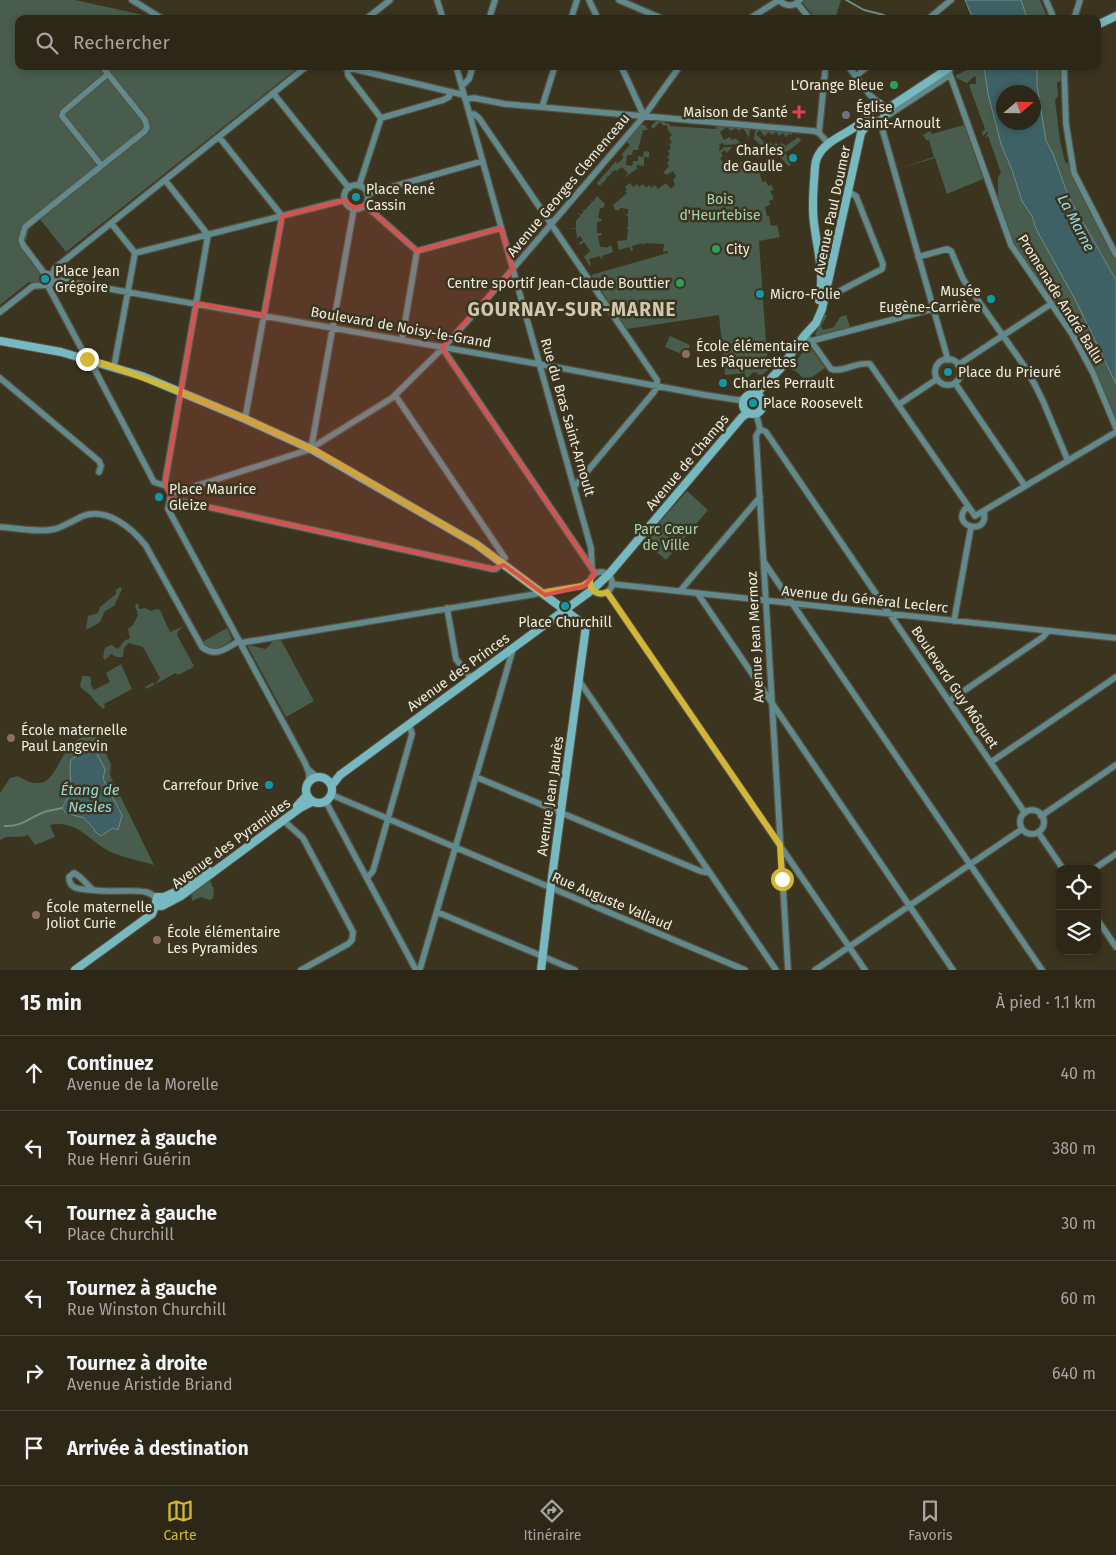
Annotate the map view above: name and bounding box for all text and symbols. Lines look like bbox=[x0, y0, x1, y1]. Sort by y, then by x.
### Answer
search box bbox=[15, 15, 1101, 70]
icon: search bbox=[33, 29, 61, 57]
text: Rechercher bbox=[73, 31, 170, 54]
place label: L'Orange Bleue bbox=[791, 77, 884, 94]
marker: L'Orange Bleue bbox=[888, 79, 900, 91]
north arrow bbox=[996, 85, 1041, 130]
place label: Église Saint-Arnoult bbox=[856, 98, 941, 132]
place label: Maison de Santé bbox=[683, 104, 788, 121]
marker: Maison de Santé bbox=[792, 105, 806, 119]
marker: Église Saint-Arnoult bbox=[840, 109, 852, 121]
street label: Avenue Georges Clemenceau bbox=[503, 110, 633, 260]
place label: Charles de Gaulle bbox=[723, 142, 783, 175]
street label: Avenue Paul Doumer bbox=[811, 143, 855, 276]
marker: Charles de Gaulle bbox=[787, 152, 799, 164]
place label: Place René Cassin bbox=[366, 181, 435, 214]
marker: Place René Cassin bbox=[350, 191, 362, 203]
park label: Bois d'Heurtebise bbox=[679, 191, 761, 224]
water label: La Marne bbox=[1054, 192, 1099, 255]
street label: Promenade André Ballu bbox=[1014, 231, 1107, 367]
place label: City bbox=[726, 241, 750, 258]
marker: City bbox=[710, 243, 722, 255]
place label: Place Jean Grégoire bbox=[55, 263, 120, 296]
marker: Place Jean Grégoire bbox=[39, 273, 51, 285]
place label: Centre sportif Jean-Claude Bouttier bbox=[447, 275, 671, 292]
marker: Centre sportif Jean-Claude Bouttier bbox=[674, 277, 686, 289]
place label: Musée Eugène-Carrière bbox=[879, 283, 981, 316]
place label: Micro-Folie bbox=[770, 286, 841, 303]
marker: Micro-Folie bbox=[754, 288, 766, 300]
marker: Musée Eugène-Carrière bbox=[985, 293, 997, 305]
district label: GOURNAY-SUR-MARNE bbox=[467, 298, 677, 321]
street label: Boulevard de Noisy-le-Grand bbox=[309, 303, 493, 352]
street label: Rue du Bras Saint-Arnoult bbox=[537, 336, 599, 499]
place label: École élémentaire Les Pâquerettes bbox=[696, 337, 809, 371]
route end bbox=[76, 348, 99, 371]
marker: École élémentaire Les Pâquerettes bbox=[680, 348, 692, 360]
place label: Place du Prieuré bbox=[958, 364, 1061, 381]
marker: Place du Prieuré bbox=[942, 366, 954, 378]
place label: Charles Perrault bbox=[733, 375, 835, 392]
marker: Charles Perrault bbox=[717, 377, 729, 389]
place label: Place Roosevelt bbox=[763, 395, 864, 412]
marker: Place Roosevelt bbox=[747, 397, 759, 409]
street label: Avenue de Champs bbox=[642, 410, 733, 514]
place label: Place Maurice Gleize bbox=[169, 481, 256, 514]
marker: Place Maurice Gleize bbox=[153, 491, 165, 503]
park label: Parc Cœur de Ville bbox=[634, 521, 699, 554]
street label: Avenue Jean Mermoz bbox=[744, 571, 767, 703]
street label: Avenue du Général Leclerc bbox=[781, 582, 949, 617]
marker: Place Churchill bbox=[559, 600, 571, 612]
place label: Place Churchill bbox=[518, 614, 612, 631]
street label: Boulevard Guy Môquet bbox=[907, 623, 1002, 752]
street label: Avenue des Princes bbox=[404, 629, 513, 715]
place label: École maternelle Paul Langevin bbox=[21, 721, 127, 755]
marker: École maternelle Paul Langevin bbox=[5, 732, 17, 744]
street label: Avenue Jean Jaurès bbox=[534, 735, 567, 857]
place label: Carrefour Drive bbox=[163, 777, 259, 794]
marker: Carrefour Drive bbox=[263, 779, 275, 791]
water label: Étang de Nesles bbox=[60, 781, 120, 816]
street label: Avenue des Pyramides bbox=[169, 794, 294, 892]
map controls bbox=[1056, 865, 1101, 955]
button: locate bbox=[1056, 865, 1101, 910]
street label: Rue Auguste Vallaud bbox=[549, 868, 675, 935]
route start bbox=[771, 868, 794, 891]
place label: École maternelle Joliot Curie bbox=[46, 898, 152, 932]
marker: École maternelle Joliot Curie bbox=[30, 909, 42, 921]
button: layers bbox=[1056, 910, 1101, 955]
place label: École élémentaire Les Pyramides bbox=[167, 923, 280, 957]
marker: École élémentaire Les Pyramides bbox=[151, 934, 163, 946]
text: 15 min bbox=[20, 990, 82, 1016]
text: À pied · 1.1 km bbox=[996, 993, 1096, 1012]
text: Continuez bbox=[67, 1052, 153, 1075]
icon: ahead bbox=[20, 1059, 48, 1087]
text: 40 m bbox=[1061, 1064, 1096, 1083]
text: Avenue de la Morelle bbox=[67, 1075, 219, 1094]
text: Tournez à gauche bbox=[67, 1127, 217, 1150]
icon: left bbox=[20, 1134, 48, 1162]
text: 380 m bbox=[1052, 1139, 1096, 1158]
text: Rue Henri Guérin bbox=[67, 1150, 191, 1169]
text: Tournez à gauche bbox=[67, 1202, 217, 1225]
icon: left bbox=[20, 1209, 48, 1237]
text: 30 m bbox=[1061, 1214, 1096, 1233]
text: Place Churchill bbox=[67, 1225, 174, 1244]
text: Tournez à gauche bbox=[67, 1277, 217, 1300]
icon: left bbox=[20, 1284, 48, 1312]
text: 60 m bbox=[1061, 1289, 1096, 1308]
text: Rue Winston Churchill bbox=[67, 1300, 226, 1319]
text: Tournez à droite bbox=[67, 1352, 208, 1375]
icon: right bbox=[20, 1359, 48, 1387]
text: 640 m bbox=[1052, 1364, 1096, 1383]
text: Avenue Aristide Briand bbox=[67, 1375, 233, 1394]
icon: arrive bbox=[20, 1434, 48, 1462]
text: Arrivée à destination bbox=[67, 1437, 249, 1460]
tab: Carte bbox=[163, 1497, 197, 1544]
tab: Itinéraire bbox=[523, 1497, 581, 1544]
tab: Favoris bbox=[908, 1497, 953, 1544]

